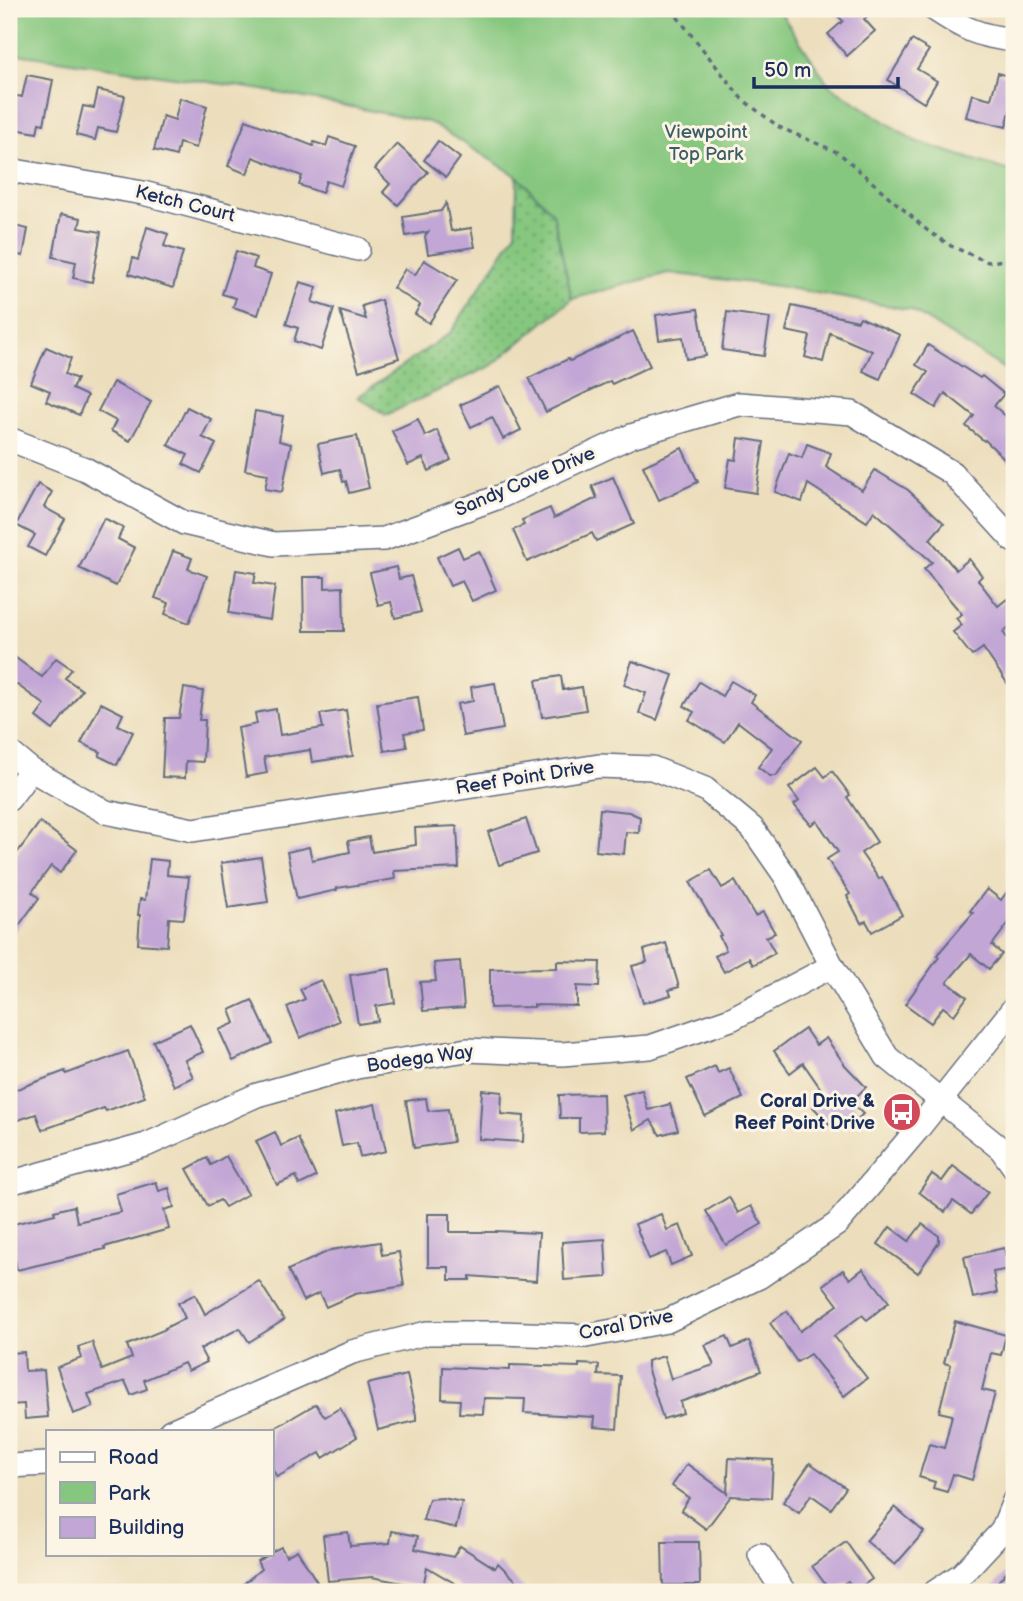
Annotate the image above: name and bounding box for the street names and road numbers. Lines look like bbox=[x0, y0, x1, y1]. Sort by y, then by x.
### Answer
street label: Ketch Court bbox=[133, 181, 237, 228]
street label: Sandy Cove Drive bbox=[451, 442, 599, 522]
street label: Reef Point Drive bbox=[454, 756, 596, 800]
street label: Bodega Way bbox=[365, 1040, 475, 1078]
street label: Coral Drive bbox=[577, 1305, 675, 1345]

